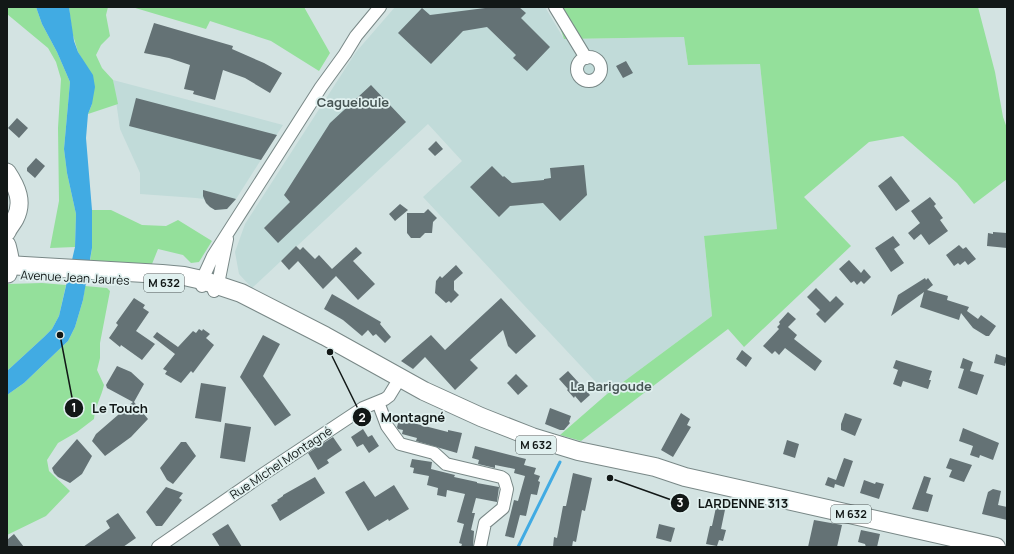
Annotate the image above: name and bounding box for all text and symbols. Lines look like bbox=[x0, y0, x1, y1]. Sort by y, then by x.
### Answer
district label: Cagueloule bbox=[317, 93, 389, 111]
street label: Avenue Jean Jaurès bbox=[20, 266, 130, 289]
road number: M 632 bbox=[144, 274, 184, 292]
district label: La Barigoude bbox=[570, 377, 652, 395]
callout: Le Touch bbox=[64, 395, 156, 420]
text: 1 bbox=[71, 399, 77, 416]
text: Le Touch bbox=[92, 399, 148, 417]
callout: Montagné bbox=[352, 405, 453, 430]
text: Montagné bbox=[381, 408, 445, 426]
text: 2 bbox=[358, 409, 366, 426]
street label: Rue Michel Montagné bbox=[226, 422, 335, 503]
road number: M 632 bbox=[516, 436, 556, 454]
callout: LARDENNE 313 bbox=[670, 491, 796, 516]
text: 3 bbox=[677, 494, 684, 511]
text: LARDENNE 313 bbox=[698, 494, 788, 512]
road number: M 632 bbox=[831, 505, 871, 523]

